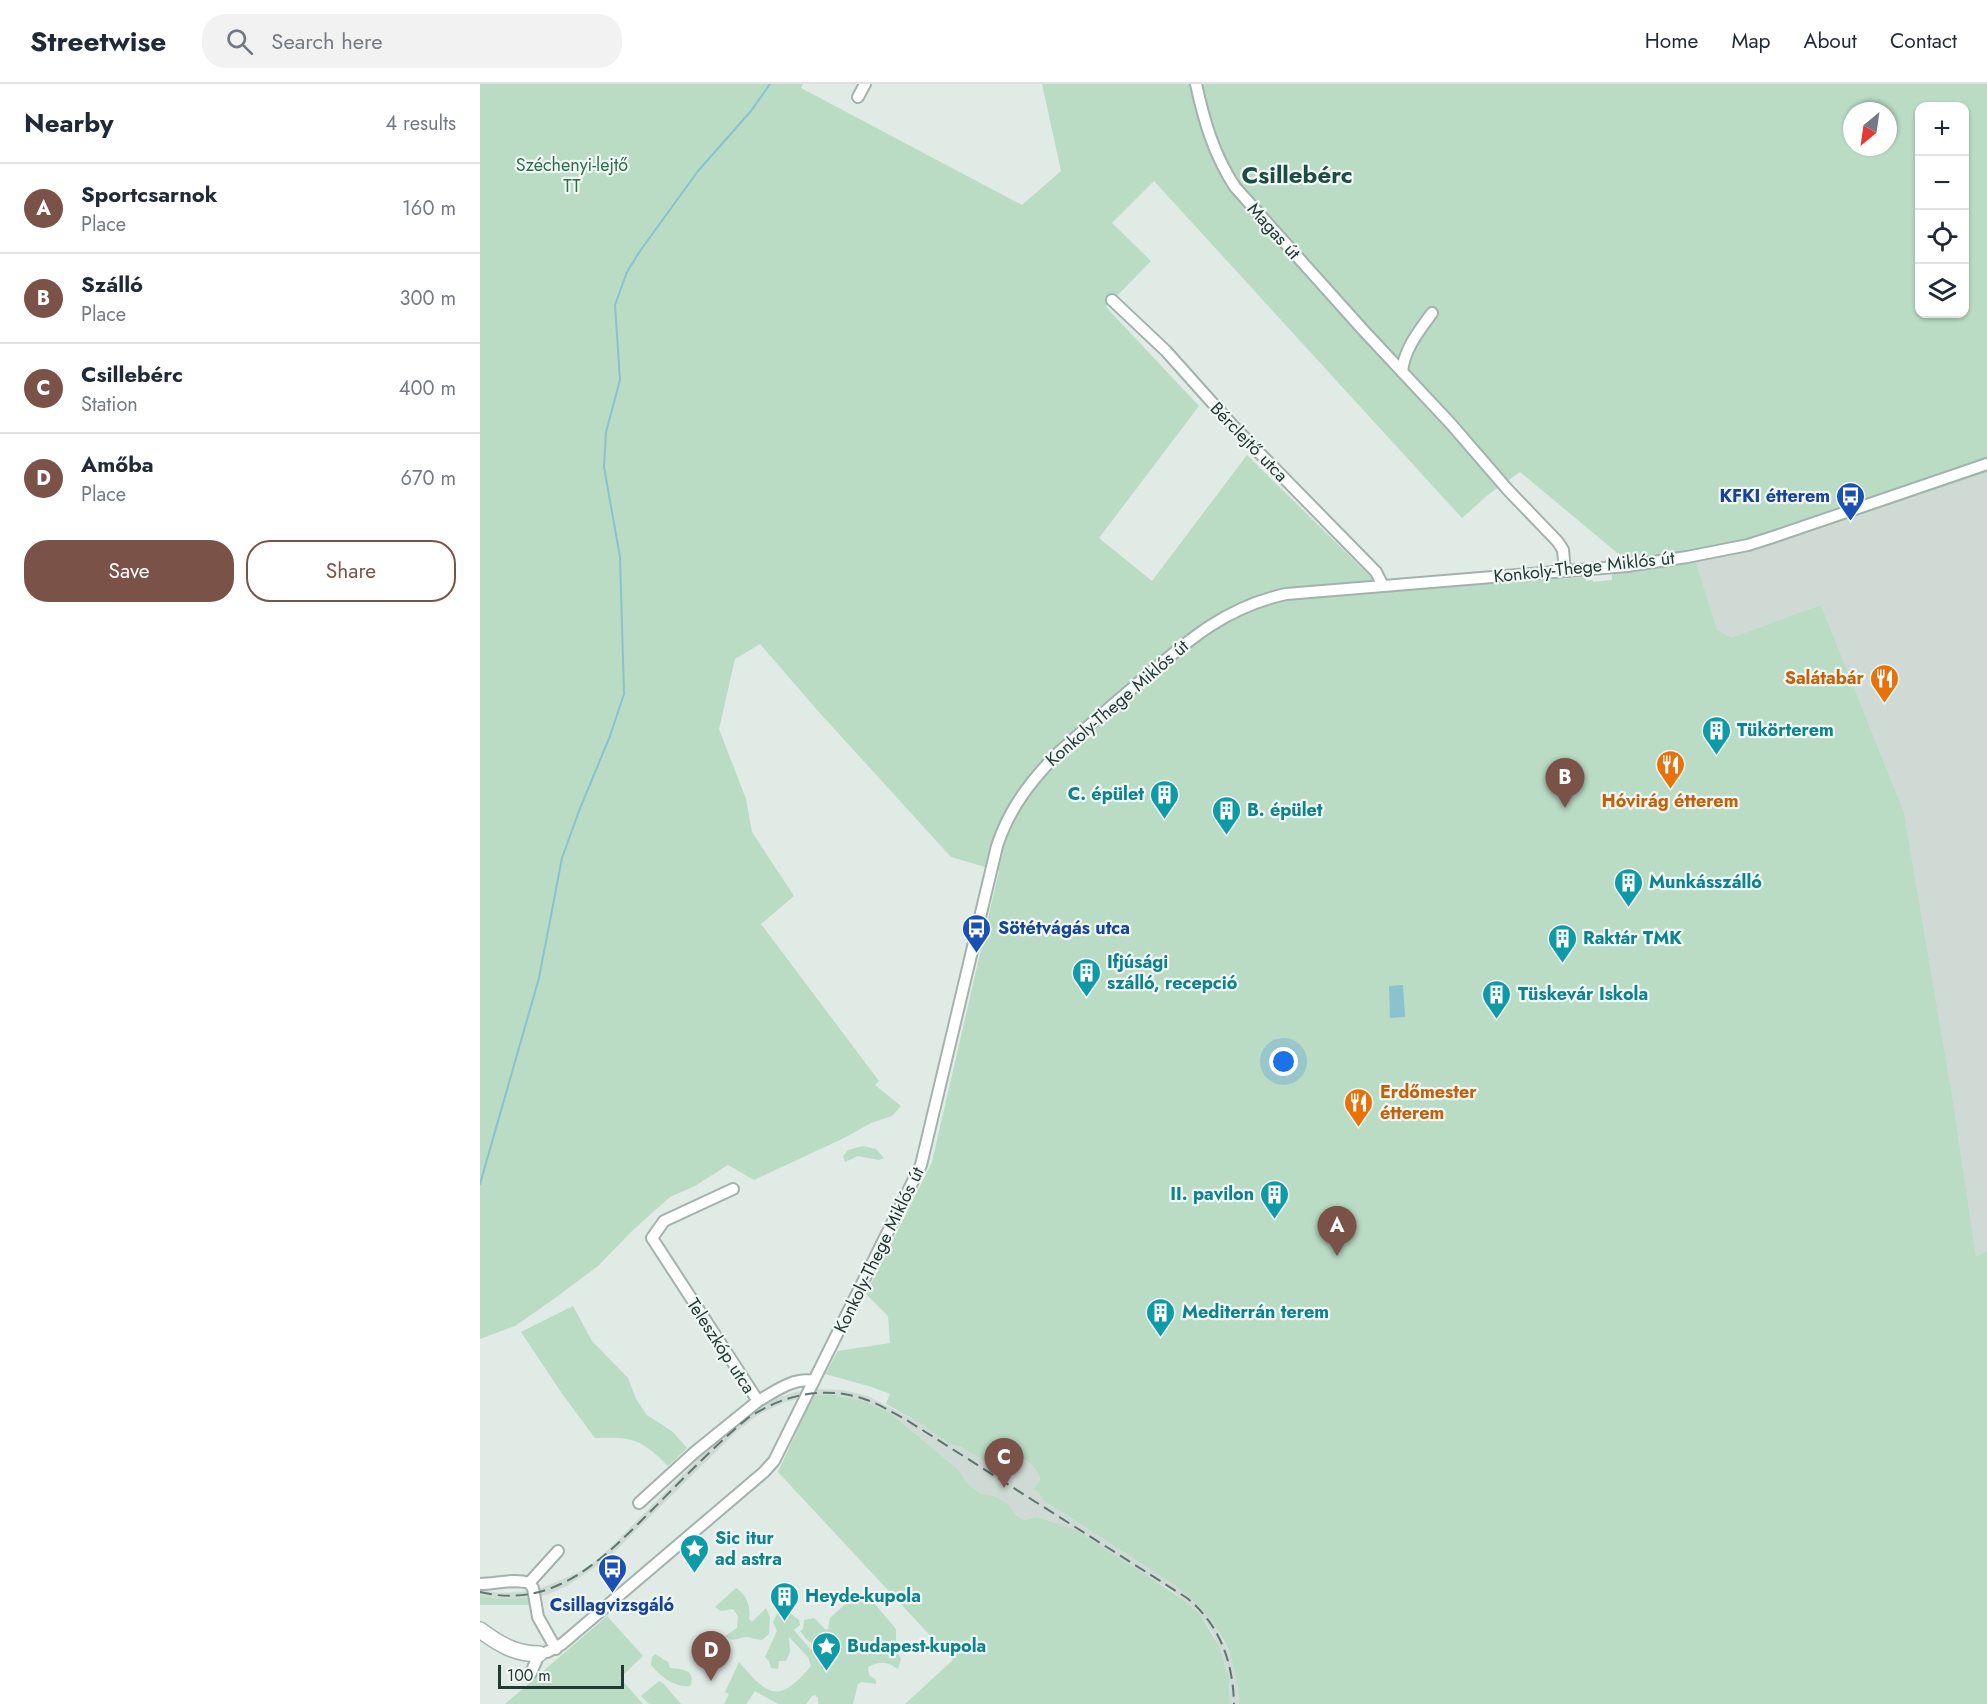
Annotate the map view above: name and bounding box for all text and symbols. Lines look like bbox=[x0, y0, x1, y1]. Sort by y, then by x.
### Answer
search box bbox=[202, 14, 622, 68]
text: Streetwise bbox=[30, 21, 166, 62]
icon: search bbox=[223, 25, 256, 58]
text: Search here bbox=[271, 25, 383, 57]
text: Home bbox=[1645, 26, 1698, 56]
text: Map bbox=[1731, 26, 1771, 56]
text: About bbox=[1804, 26, 1857, 56]
text: Contact bbox=[1890, 26, 1957, 56]
north arrow bbox=[1843, 102, 1897, 156]
map controls bbox=[1915, 102, 1969, 318]
button: + bbox=[1915, 102, 1969, 156]
text: Nearby bbox=[24, 104, 113, 142]
text: 4 results bbox=[385, 109, 456, 138]
park label: Széchenyi-lejtő TT bbox=[516, 152, 628, 199]
button: − bbox=[1915, 156, 1969, 210]
district label: Csillebérc bbox=[1241, 157, 1353, 192]
text: Sportcsarnok bbox=[81, 178, 217, 210]
text: A bbox=[36, 194, 51, 223]
text: 160 m bbox=[402, 194, 456, 223]
street label: Magas út bbox=[1241, 197, 1307, 266]
text: Place bbox=[81, 210, 126, 239]
button: locate bbox=[1915, 210, 1969, 264]
button: layers bbox=[1915, 264, 1969, 318]
text: Szálló bbox=[81, 268, 143, 300]
text: B bbox=[37, 284, 50, 313]
text: 300 m bbox=[399, 284, 456, 313]
text: Place bbox=[81, 300, 126, 329]
text: Csillebérc bbox=[81, 358, 183, 390]
text: C bbox=[36, 374, 51, 403]
text: 400 m bbox=[399, 374, 456, 403]
text: Station bbox=[81, 390, 138, 419]
street label: Bérclejtő utca bbox=[1204, 396, 1294, 488]
text: Amőba bbox=[81, 448, 154, 480]
text: D bbox=[36, 464, 51, 493]
text: 670 m bbox=[400, 464, 456, 493]
text: Place bbox=[81, 480, 126, 509]
bus stop icon: KFKI étterem bbox=[1835, 480, 1867, 522]
place label: KFKI étterem bbox=[1719, 483, 1830, 509]
button: Save bbox=[24, 540, 234, 602]
button: Share bbox=[246, 540, 456, 602]
street label: Konkoly-Thege Miklós út bbox=[1492, 544, 1676, 589]
street label: Konkoly-Thege Miklós út bbox=[1040, 633, 1195, 772]
restaurant icon: Salátabár bbox=[1869, 662, 1901, 704]
place label: Salátabár bbox=[1785, 665, 1865, 691]
building icon: Tükörterem bbox=[1700, 714, 1732, 756]
place label: Tükörterem bbox=[1737, 717, 1834, 743]
restaurant icon: Hóvirág étterem bbox=[1654, 748, 1686, 790]
pin: B bbox=[1546, 758, 1584, 808]
building icon: C. épület bbox=[1149, 778, 1181, 820]
place label: C. épület bbox=[1068, 781, 1144, 807]
place label: Hóvirág étterem bbox=[1602, 788, 1738, 814]
building icon: B. épület bbox=[1210, 794, 1242, 836]
place label: B. épület bbox=[1247, 797, 1323, 823]
building icon: Munkásszálló bbox=[1612, 866, 1644, 908]
place label: Munkásszálló bbox=[1649, 869, 1762, 895]
bus stop icon: Sötétvágás utca bbox=[961, 912, 993, 954]
place label: Sötétvágás utca bbox=[998, 915, 1130, 941]
building icon: Raktár TMK bbox=[1546, 922, 1578, 964]
place label: Raktár TMK bbox=[1583, 925, 1682, 951]
place label: Ifjúsági szálló, recepció bbox=[1107, 949, 1238, 996]
building icon: Ifjúsági szálló, recepció bbox=[1070, 956, 1102, 998]
building icon: Tüskevár Iskola bbox=[1481, 978, 1513, 1020]
place label: Tüskevár Iskola bbox=[1518, 981, 1648, 1007]
your location bbox=[1269, 1047, 1298, 1076]
place label: Erdőmester étterem bbox=[1380, 1079, 1477, 1126]
restaurant icon: Erdőmester étterem bbox=[1343, 1086, 1375, 1128]
street label: Konkoly-Thege Miklós út bbox=[827, 1162, 931, 1337]
building icon: II. pavilon bbox=[1259, 1178, 1291, 1220]
place label: II. pavilon bbox=[1170, 1181, 1254, 1207]
pin: A bbox=[1318, 1206, 1356, 1256]
street label: Teleszkóp utca bbox=[680, 1293, 762, 1399]
building icon: Mediterrán terem bbox=[1145, 1296, 1177, 1338]
place label: Mediterrán terem bbox=[1182, 1299, 1329, 1325]
pin: C bbox=[984, 1438, 1024, 1488]
place label: Sic itur ad astra bbox=[715, 1525, 782, 1572]
place icon: Sic itur ad astra bbox=[678, 1532, 710, 1574]
bus stop icon: Csillagvizsgáló bbox=[596, 1552, 628, 1594]
building icon: Heyde-kupola bbox=[768, 1580, 800, 1622]
place label: Heyde-kupola bbox=[805, 1583, 921, 1609]
place label: Csillagvizsgáló bbox=[550, 1592, 675, 1618]
place icon: Budapest-kupola bbox=[810, 1630, 842, 1672]
pin: D bbox=[692, 1632, 730, 1681]
place label: Budapest-kupola bbox=[847, 1633, 986, 1659]
scale bar bbox=[498, 1662, 624, 1690]
text: 100 m bbox=[507, 1664, 551, 1687]

